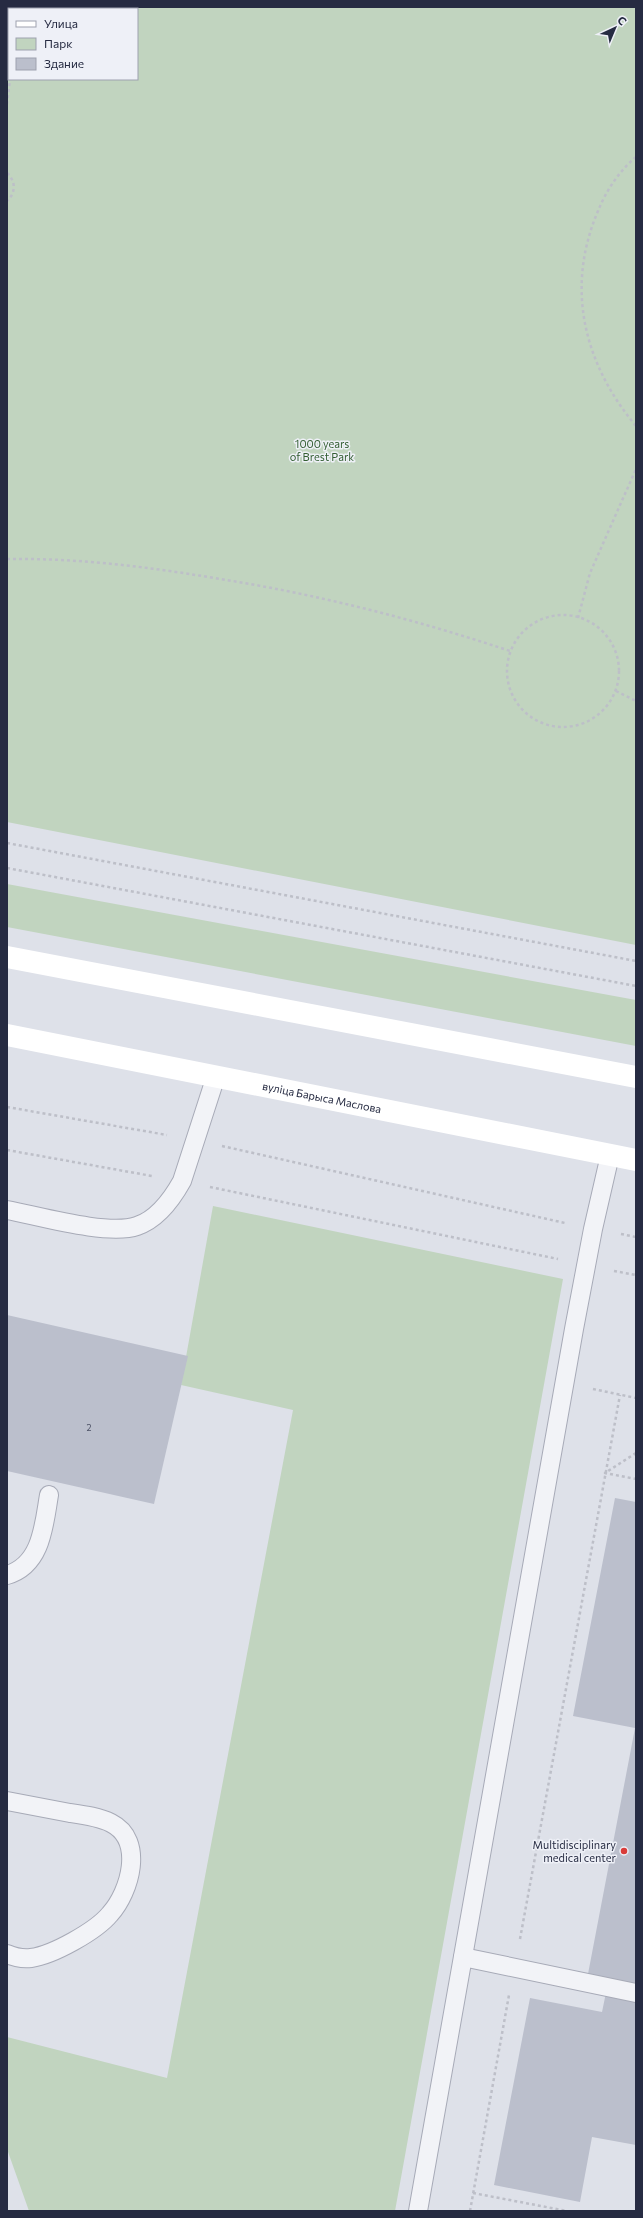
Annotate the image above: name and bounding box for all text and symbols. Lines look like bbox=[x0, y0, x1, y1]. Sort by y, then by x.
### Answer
legend bbox=[8, 8, 138, 80]
north arrow bbox=[595, 8, 635, 48]
text: С bbox=[615, 13, 630, 28]
text: Улица bbox=[44, 16, 78, 30]
text: Парк bbox=[44, 36, 73, 50]
text: Здание bbox=[44, 56, 84, 70]
park label: 1000 years of Brest Park bbox=[290, 437, 354, 463]
street label: вуліца Барыса Маслова bbox=[261, 1079, 383, 1115]
house number: 2 bbox=[87, 1422, 92, 1433]
place label: Multidisciplinary medical center bbox=[533, 1838, 617, 1864]
marker: Multidisciplinary medical center bbox=[619, 1846, 629, 1856]

